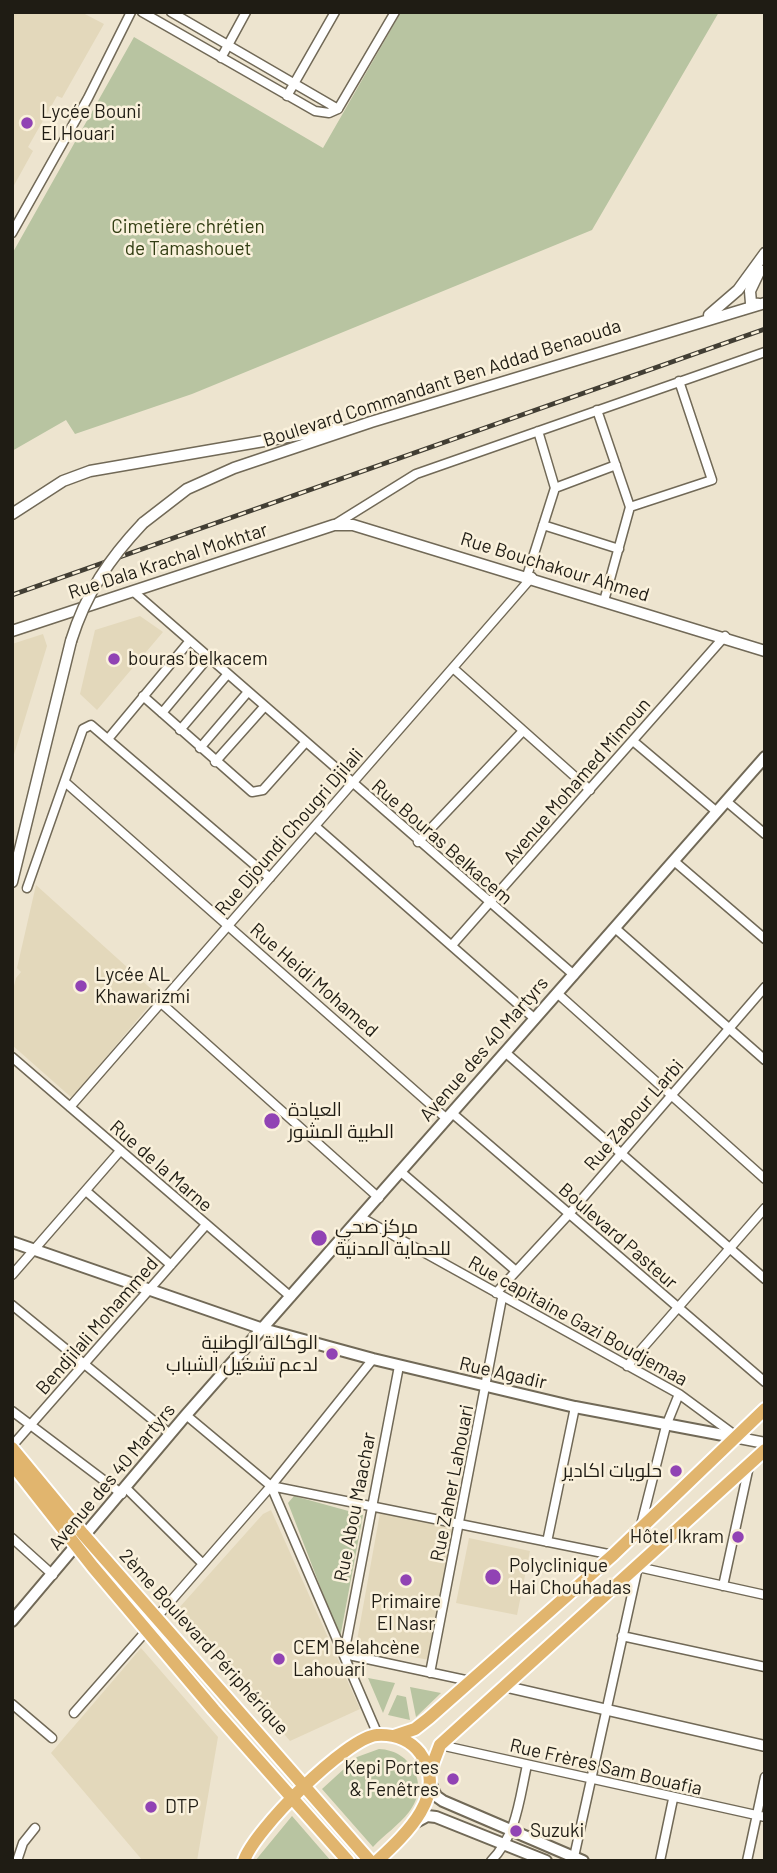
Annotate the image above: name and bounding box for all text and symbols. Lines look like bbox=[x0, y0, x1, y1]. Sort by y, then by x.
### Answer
place label: Lycée Bouni El Houari bbox=[41, 101, 141, 145]
marker: Lycée Bouni El Houari bbox=[19, 115, 35, 131]
park label: Cimetière chrétien de Tamashouet bbox=[111, 216, 265, 260]
street label: Boulevard Commandant Ben Addad Benaouda bbox=[260, 314, 624, 452]
street label: Rue Dala Krachal Mokhtar bbox=[65, 518, 271, 604]
street label: Rue Bouchakour Ahmed bbox=[458, 527, 652, 607]
place label: bouras belkacem bbox=[128, 648, 268, 670]
marker: bouras belkacem bbox=[106, 651, 122, 667]
street label: Avenue Mohamed Mimoun bbox=[499, 693, 655, 869]
street label: Rue Djoundi Chougri Djilali bbox=[210, 744, 368, 920]
street label: Rue Bouras Belkacem bbox=[367, 775, 517, 909]
street label: Rue Heidi Mohamed bbox=[245, 918, 383, 1042]
place label: Lycée AL Khawarizmi bbox=[95, 964, 190, 1008]
street label: Avenue des 40 Martyrs bbox=[415, 972, 553, 1126]
marker: Lycée AL Khawarizmi bbox=[73, 978, 89, 994]
street label: Rue Zabour Larbi bbox=[579, 1055, 689, 1175]
place label: العيادة الطبية المشور bbox=[288, 1099, 394, 1143]
marker: العيادة الطبية المشور bbox=[262, 1111, 282, 1131]
street label: Rue de la Marne bbox=[105, 1115, 217, 1217]
street label: Boulevard Pasteur bbox=[554, 1178, 682, 1294]
place label: مركز صحي للحماية المدنية bbox=[335, 1216, 451, 1260]
marker: مركز صحي للحماية المدنية bbox=[309, 1228, 329, 1248]
street label: Rue capitaine Gazi Boudjemaa bbox=[464, 1251, 692, 1391]
street label: Bendjilali Mohammed bbox=[31, 1253, 163, 1399]
place label: الوكالة الوطنية لدعم تشغيل الشباب bbox=[166, 1332, 318, 1376]
marker: الوكالة الوطنية لدعم تشغيل الشباب bbox=[324, 1346, 340, 1362]
street label: Rue Agadir bbox=[457, 1352, 549, 1394]
street label: Avenue des 40 Martyrs bbox=[44, 1399, 180, 1555]
street label: Rue Zaher Lahouari bbox=[426, 1403, 478, 1563]
street label: Rue Abou Maachar bbox=[329, 1430, 381, 1584]
place label: حلويات اكادير bbox=[563, 1460, 662, 1482]
marker: حلويات اكادير bbox=[668, 1463, 684, 1479]
place label: Hôtel Ikram bbox=[630, 1526, 724, 1548]
marker: Hôtel Ikram bbox=[730, 1529, 746, 1545]
street label: 2ème Boulevard Périphérique bbox=[115, 1544, 293, 1740]
place label: Polyclinique Hai Chouhadas bbox=[509, 1555, 631, 1599]
marker: Polyclinique Hai Chouhadas bbox=[483, 1567, 503, 1587]
marker: Primaire El Nasr bbox=[398, 1572, 414, 1588]
place label: Primaire El Nasr bbox=[371, 1591, 441, 1635]
place label: CEM Belahcène Lahouari bbox=[293, 1637, 420, 1681]
marker: CEM Belahcène Lahouari bbox=[271, 1651, 287, 1667]
street label: Rue Frères Sam Bouafia bbox=[508, 1734, 704, 1800]
place label: Kepi Portes & Fenêtres bbox=[344, 1757, 439, 1801]
marker: Kepi Portes & Fenêtres bbox=[445, 1771, 461, 1787]
place label: DTP bbox=[165, 1796, 199, 1818]
marker: DTP bbox=[143, 1799, 159, 1815]
place label: Suzuki bbox=[530, 1820, 584, 1842]
marker: Suzuki bbox=[508, 1823, 524, 1839]

